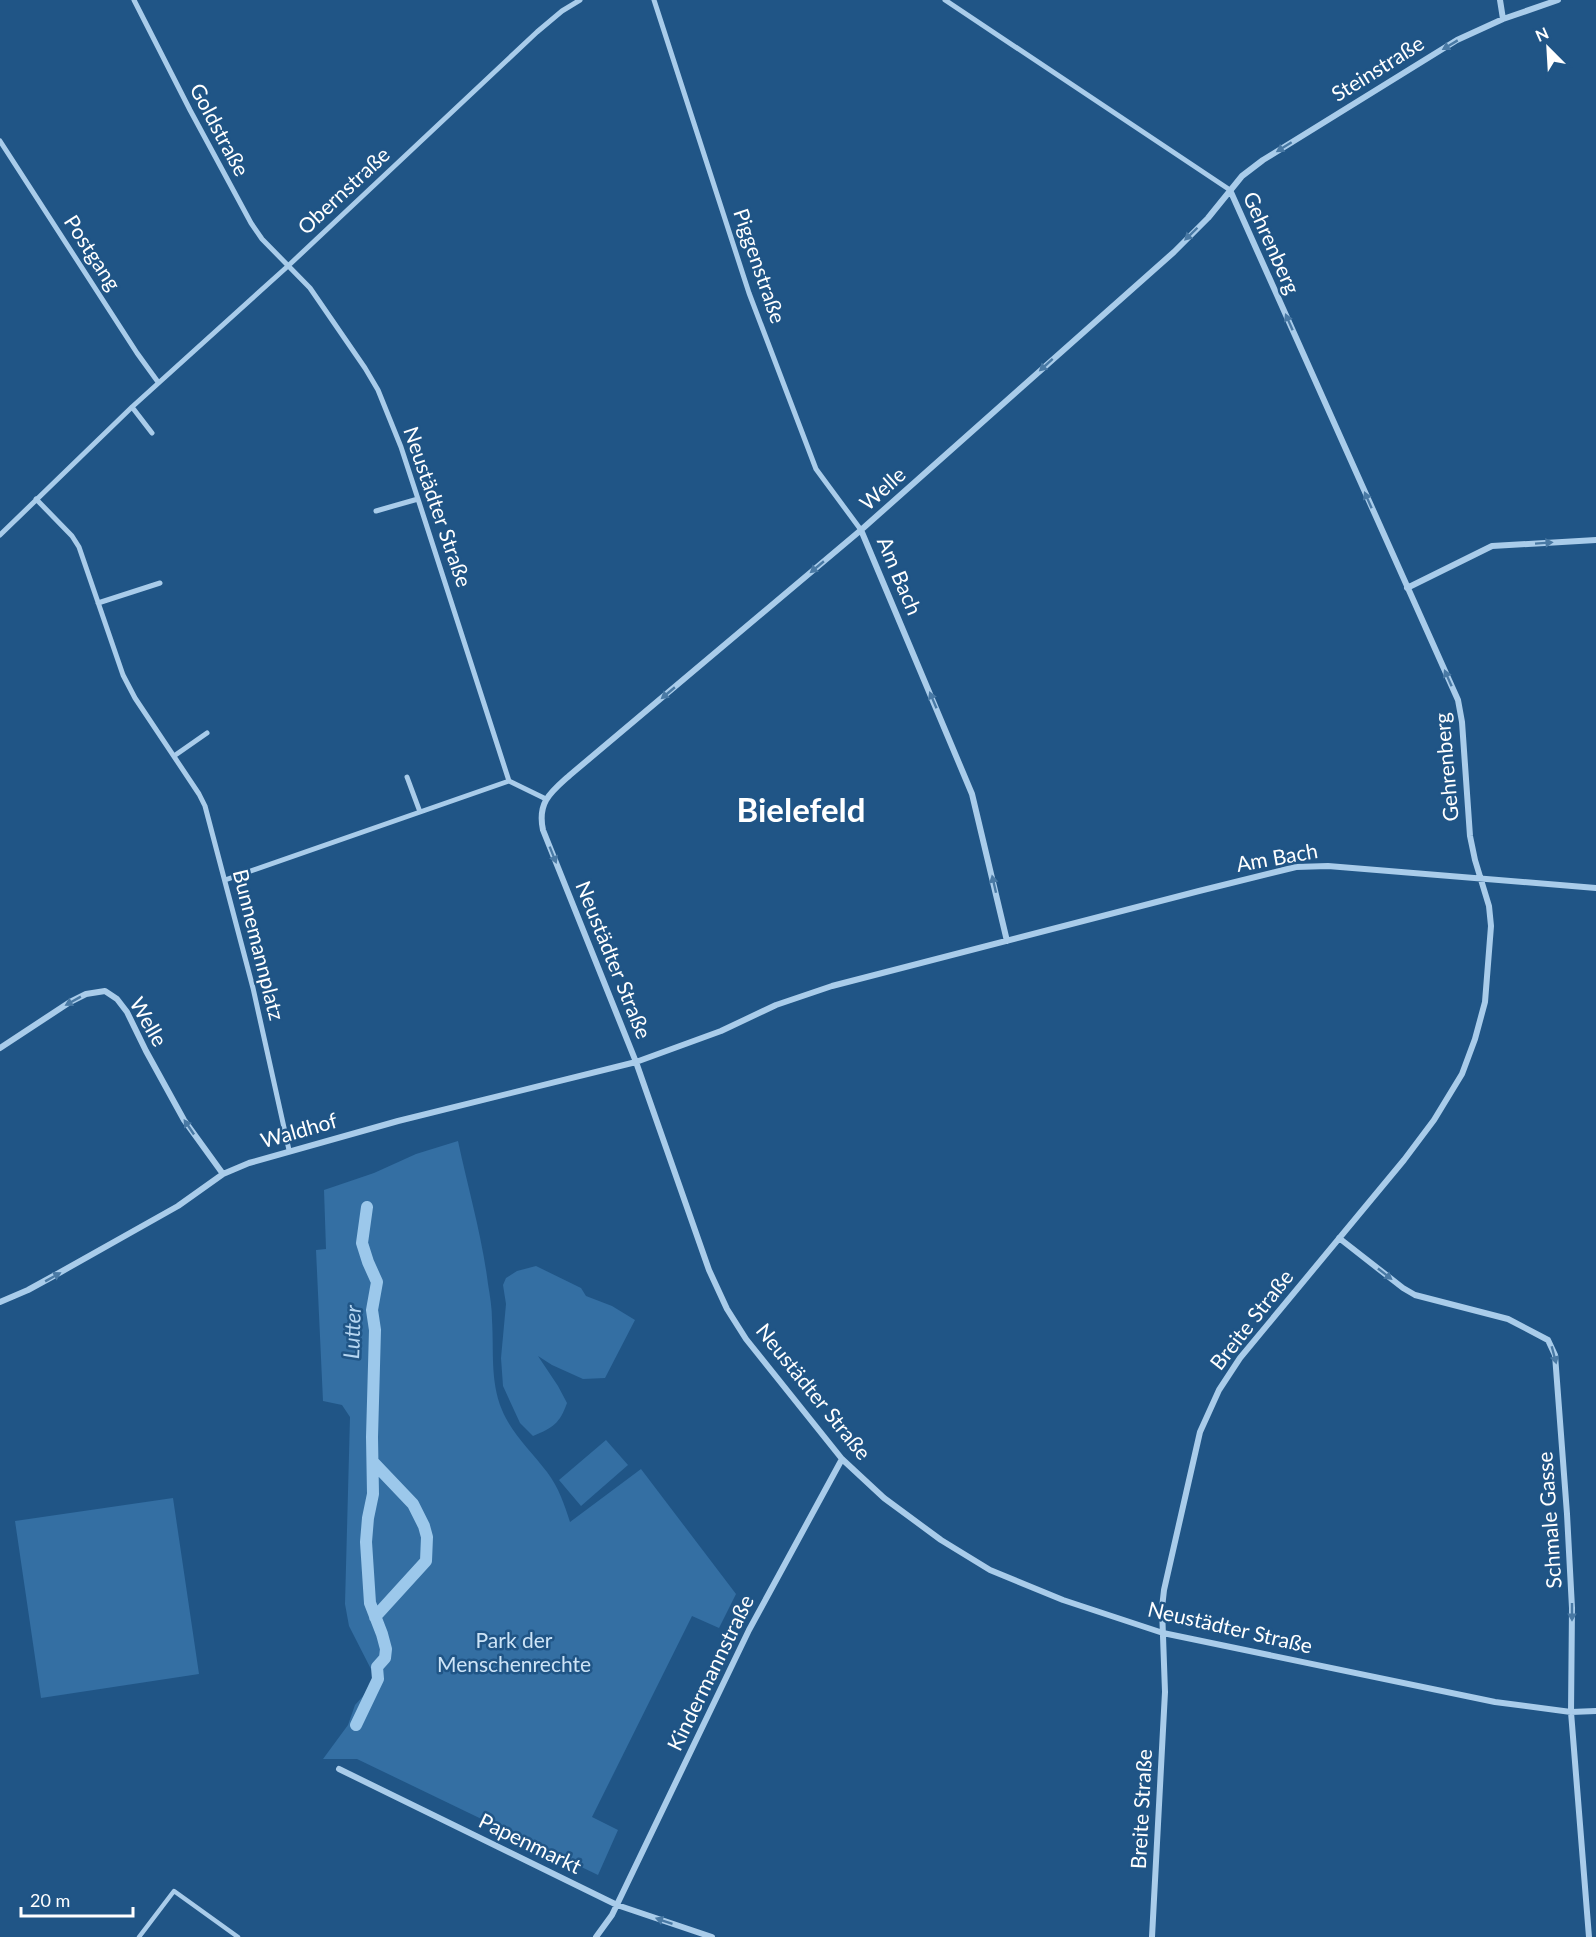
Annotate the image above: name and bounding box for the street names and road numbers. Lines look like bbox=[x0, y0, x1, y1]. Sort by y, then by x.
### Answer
street label: Steinstraße bbox=[1326, 30, 1428, 106]
street label: Goldstraße bbox=[185, 79, 255, 180]
street label: Obernstraße bbox=[292, 141, 394, 239]
street label: Gehrenberg bbox=[1239, 187, 1306, 297]
street label: Piggenstraße bbox=[729, 205, 792, 326]
street label: Postgang bbox=[60, 210, 127, 295]
street label: Neustädter Straße bbox=[399, 423, 478, 590]
street label: Welle bbox=[854, 461, 910, 515]
street label: Am Bach bbox=[873, 533, 928, 618]
street label: Gehrenberg bbox=[1428, 712, 1463, 823]
street label: Am Bach bbox=[1234, 837, 1319, 876]
street label: Bunnemannplatz bbox=[229, 867, 290, 1023]
street label: Neustädter Straße bbox=[571, 877, 657, 1042]
street label: Welle bbox=[125, 992, 173, 1050]
street label: Waldhof bbox=[257, 1107, 340, 1152]
street label: Breite Straße bbox=[1204, 1264, 1298, 1374]
street label: Neustädter Straße bbox=[752, 1318, 877, 1464]
street label: Schmale Gasse bbox=[1531, 1451, 1566, 1589]
street label: Kindermannstraße bbox=[661, 1590, 758, 1754]
street label: Neustädter Straße bbox=[1146, 1595, 1315, 1658]
street label: Breite Straße bbox=[1125, 1748, 1156, 1870]
street label: Papenmarkt bbox=[475, 1807, 586, 1878]

